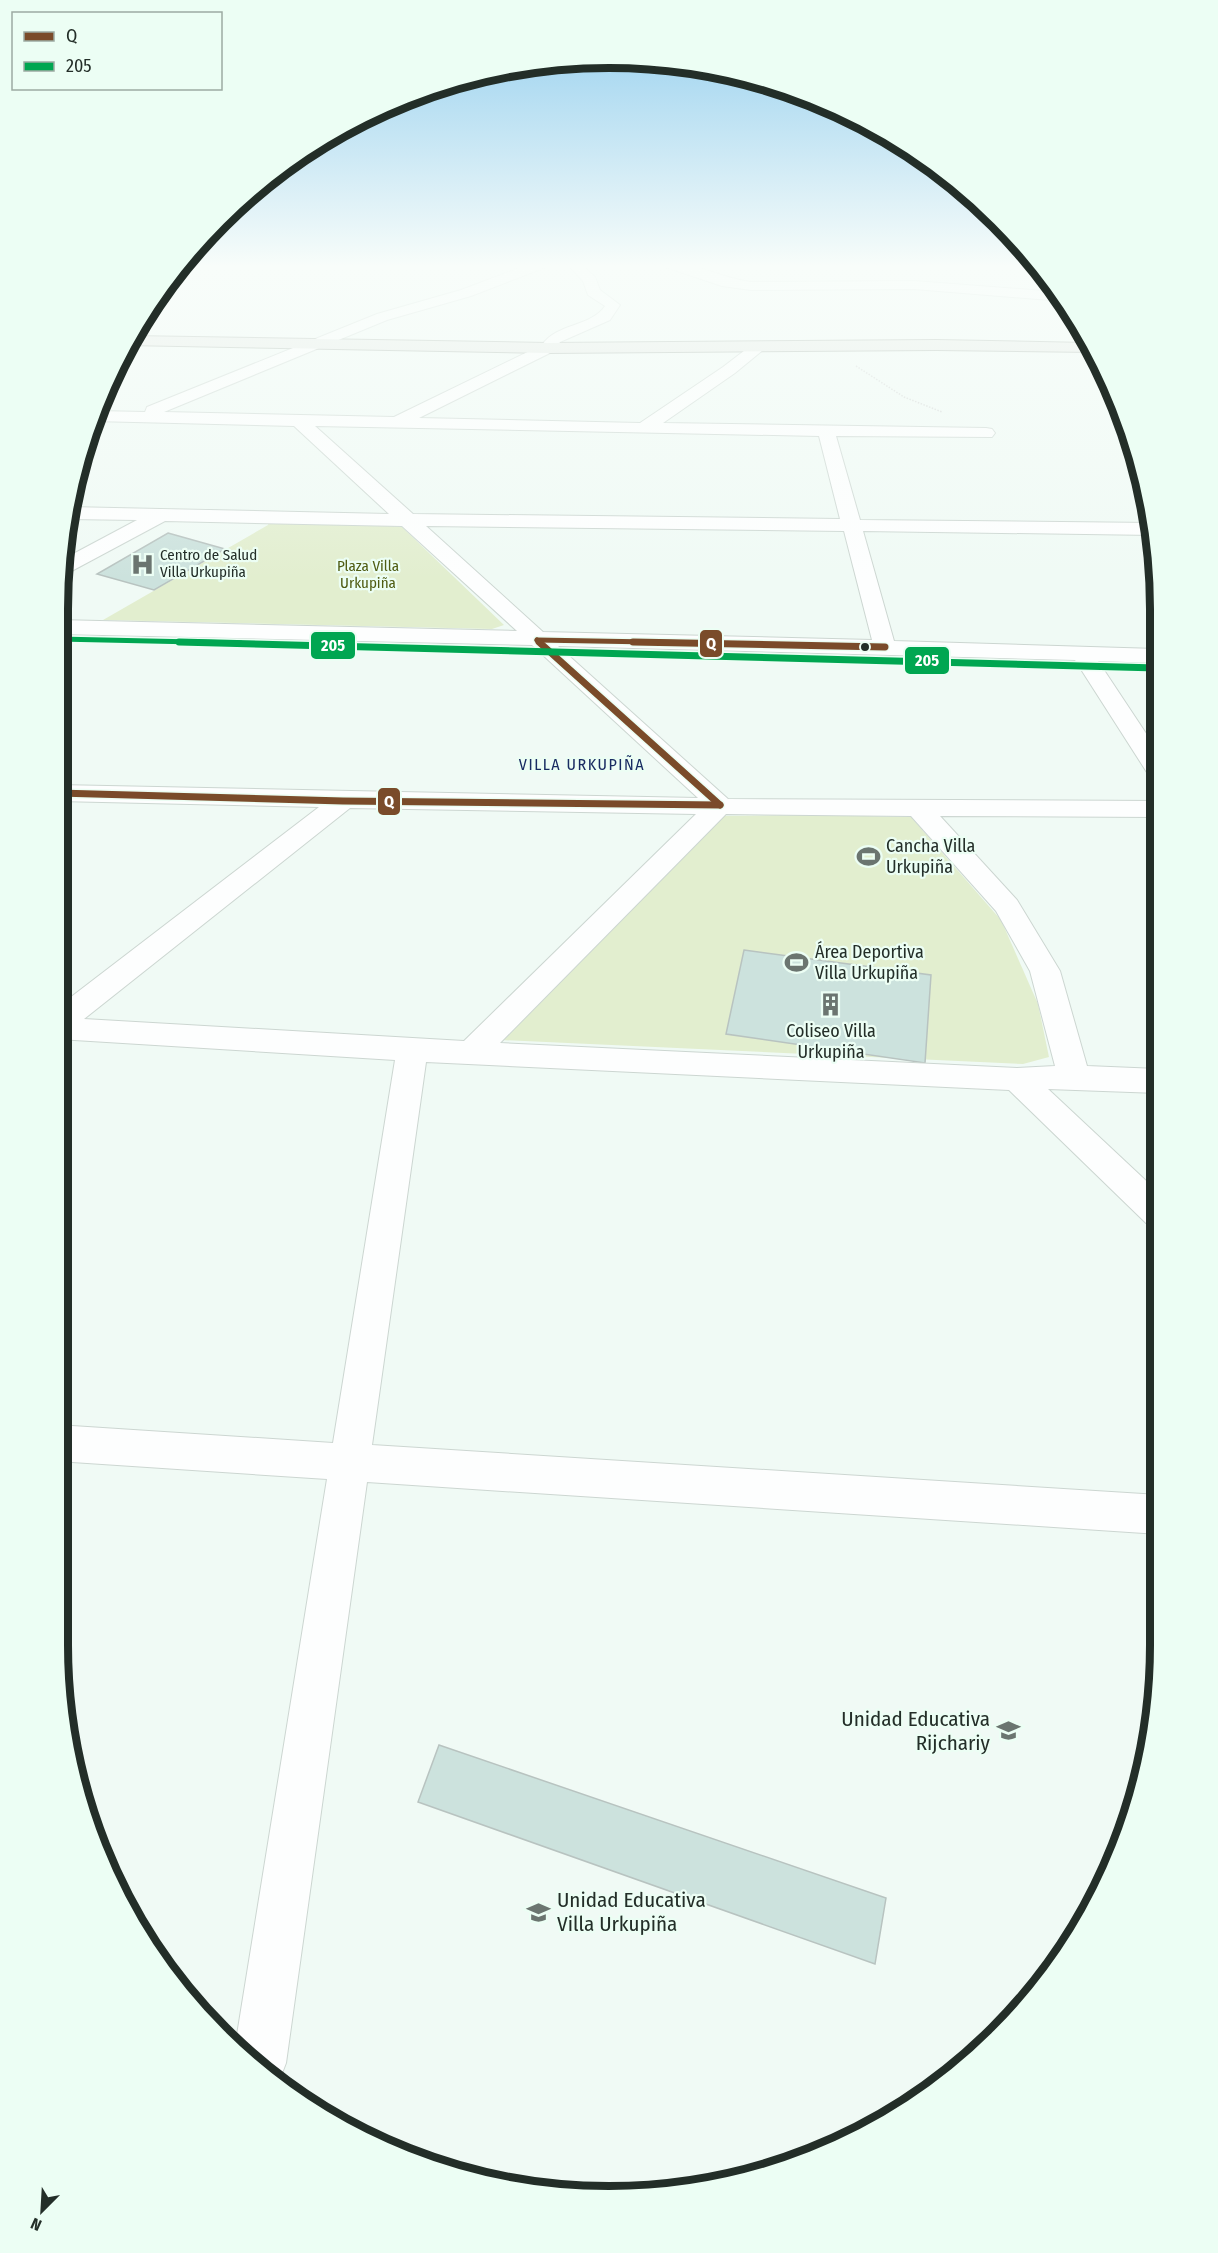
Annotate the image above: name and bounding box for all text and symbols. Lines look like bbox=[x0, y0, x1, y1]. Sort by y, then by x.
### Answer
legend bbox=[12, 12, 222, 90]
text: Q bbox=[66, 25, 77, 47]
text: 205 bbox=[66, 55, 92, 77]
place label: Centro de Salud Villa Urkupiña bbox=[160, 546, 257, 581]
hospital icon: Centro de Salud Villa Urkupiña bbox=[129, 551, 155, 577]
park label: Plaza Villa Urkupiña bbox=[337, 557, 399, 592]
line badge: Q bbox=[699, 629, 723, 658]
line badge: 205 bbox=[310, 631, 356, 660]
text: Q bbox=[706, 634, 717, 653]
text: 205 bbox=[320, 636, 345, 655]
unlabelled marker bbox=[859, 641, 871, 653]
line badge: 205 bbox=[904, 646, 950, 675]
text: 205 bbox=[914, 651, 939, 670]
district label: VILLA URKUPIÑA bbox=[519, 755, 645, 774]
line badge: Q bbox=[377, 787, 401, 816]
text: Q bbox=[384, 792, 395, 811]
place label: Cancha Villa Urkupiña bbox=[886, 835, 976, 878]
sports icon: Cancha Villa Urkupiña bbox=[855, 843, 881, 869]
place label: Área Deportiva Villa Urkupiña bbox=[815, 940, 924, 984]
sports icon: Área Deportiva Villa Urkupiña bbox=[784, 949, 810, 975]
building icon: Coliseo Villa Urkupiña bbox=[818, 992, 844, 1018]
place label: Coliseo Villa Urkupiña bbox=[786, 1020, 876, 1063]
place label: Unidad Educativa Rijchariy bbox=[841, 1706, 991, 1756]
school or university icon: Unidad Educativa Rijchariy bbox=[995, 1718, 1021, 1744]
place label: Unidad Educativa Villa Urkupiña bbox=[557, 1887, 706, 1937]
school or university icon: Unidad Educativa Villa Urkupiña bbox=[526, 1899, 552, 1925]
north arrow bbox=[12, 2181, 72, 2241]
text: N bbox=[28, 2214, 44, 2235]

